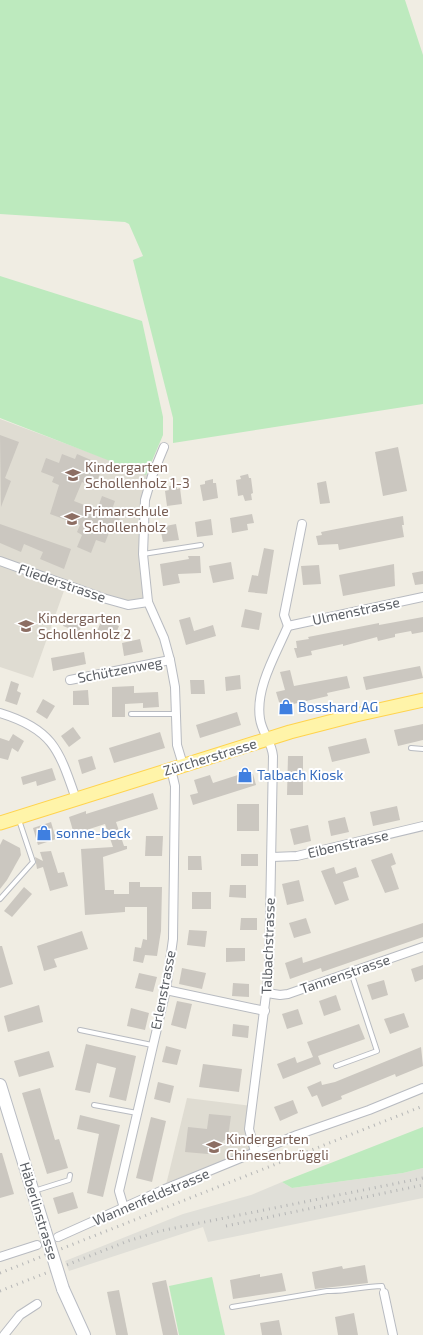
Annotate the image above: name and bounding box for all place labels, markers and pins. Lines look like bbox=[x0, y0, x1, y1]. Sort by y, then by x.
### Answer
place label: Kindergarten Schollenholz 1-3 bbox=[85, 458, 190, 491]
school or university icon: Kindergarten Schollenholz 1-3 bbox=[64, 466, 82, 484]
place label: Primarschule Schollenholz bbox=[84, 502, 169, 535]
school or university icon: Primarschule Schollenholz bbox=[63, 510, 81, 528]
place label: Kindergarten Schollenholz 2 bbox=[38, 609, 131, 642]
school or university icon: Kindergarten Schollenholz 2 bbox=[17, 617, 35, 635]
shop icon: Bosshard AG bbox=[277, 698, 295, 716]
place label: Bosshard AG bbox=[298, 698, 378, 715]
shop icon: Talbach Kiosk bbox=[236, 766, 254, 784]
place label: Talbach Kiosk bbox=[257, 766, 343, 783]
shop icon: sonne-beck bbox=[35, 824, 53, 842]
place label: sonne-beck bbox=[56, 824, 131, 841]
place label: Kindergarten Chinesenbrüggli bbox=[226, 1130, 329, 1163]
school or university icon: Kindergarten Chinesenbrüggli bbox=[205, 1138, 223, 1156]

